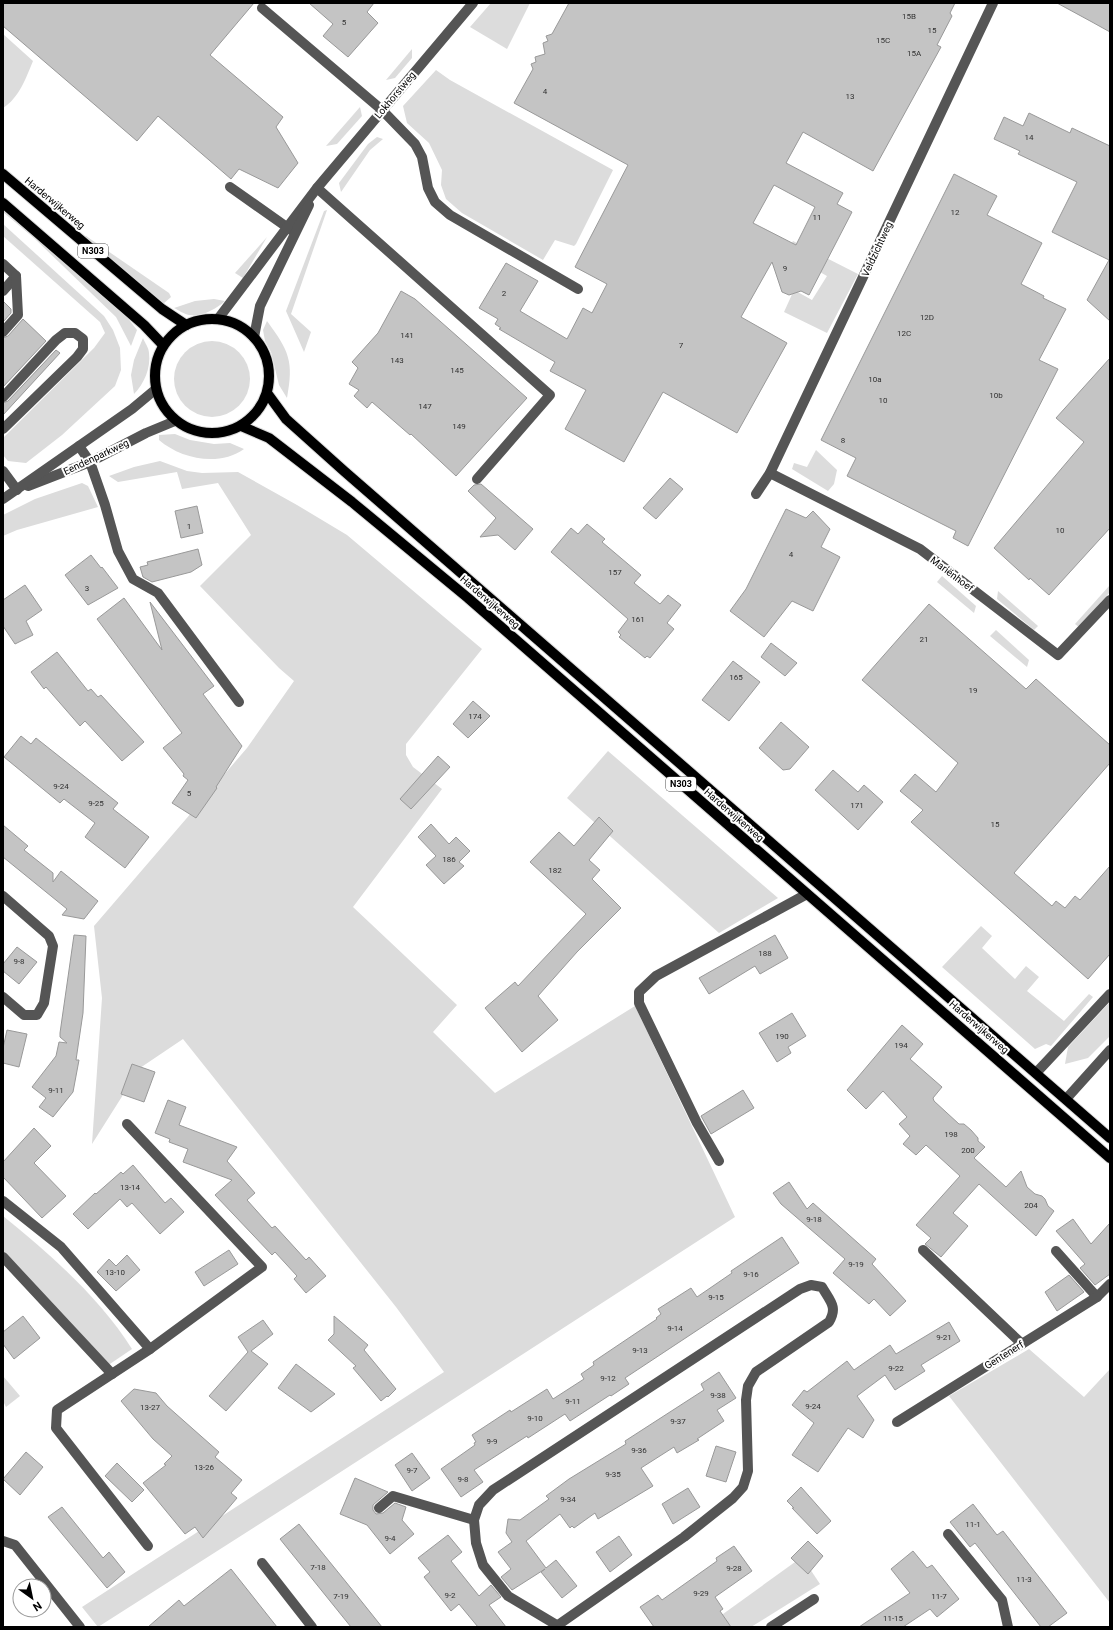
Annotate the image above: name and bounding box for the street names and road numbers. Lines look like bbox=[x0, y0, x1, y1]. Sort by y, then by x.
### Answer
street label: Lokhorstweg bbox=[372, 69, 418, 121]
street label: Harderwijkerweg bbox=[23, 175, 87, 231]
street label: Veldzichtweg bbox=[859, 220, 895, 278]
road number: N303 bbox=[78, 244, 108, 258]
street label: Eendenparkweg bbox=[62, 437, 130, 477]
street label: Mariënhoef bbox=[928, 554, 976, 594]
street label: Harderwijkerweg bbox=[458, 573, 522, 631]
road number: N303 bbox=[666, 777, 696, 791]
street label: Harderwijkerweg bbox=[702, 786, 766, 844]
street label: Harderwijkerweg bbox=[947, 998, 1011, 1056]
street label: Gentenerf bbox=[982, 1338, 1026, 1371]

